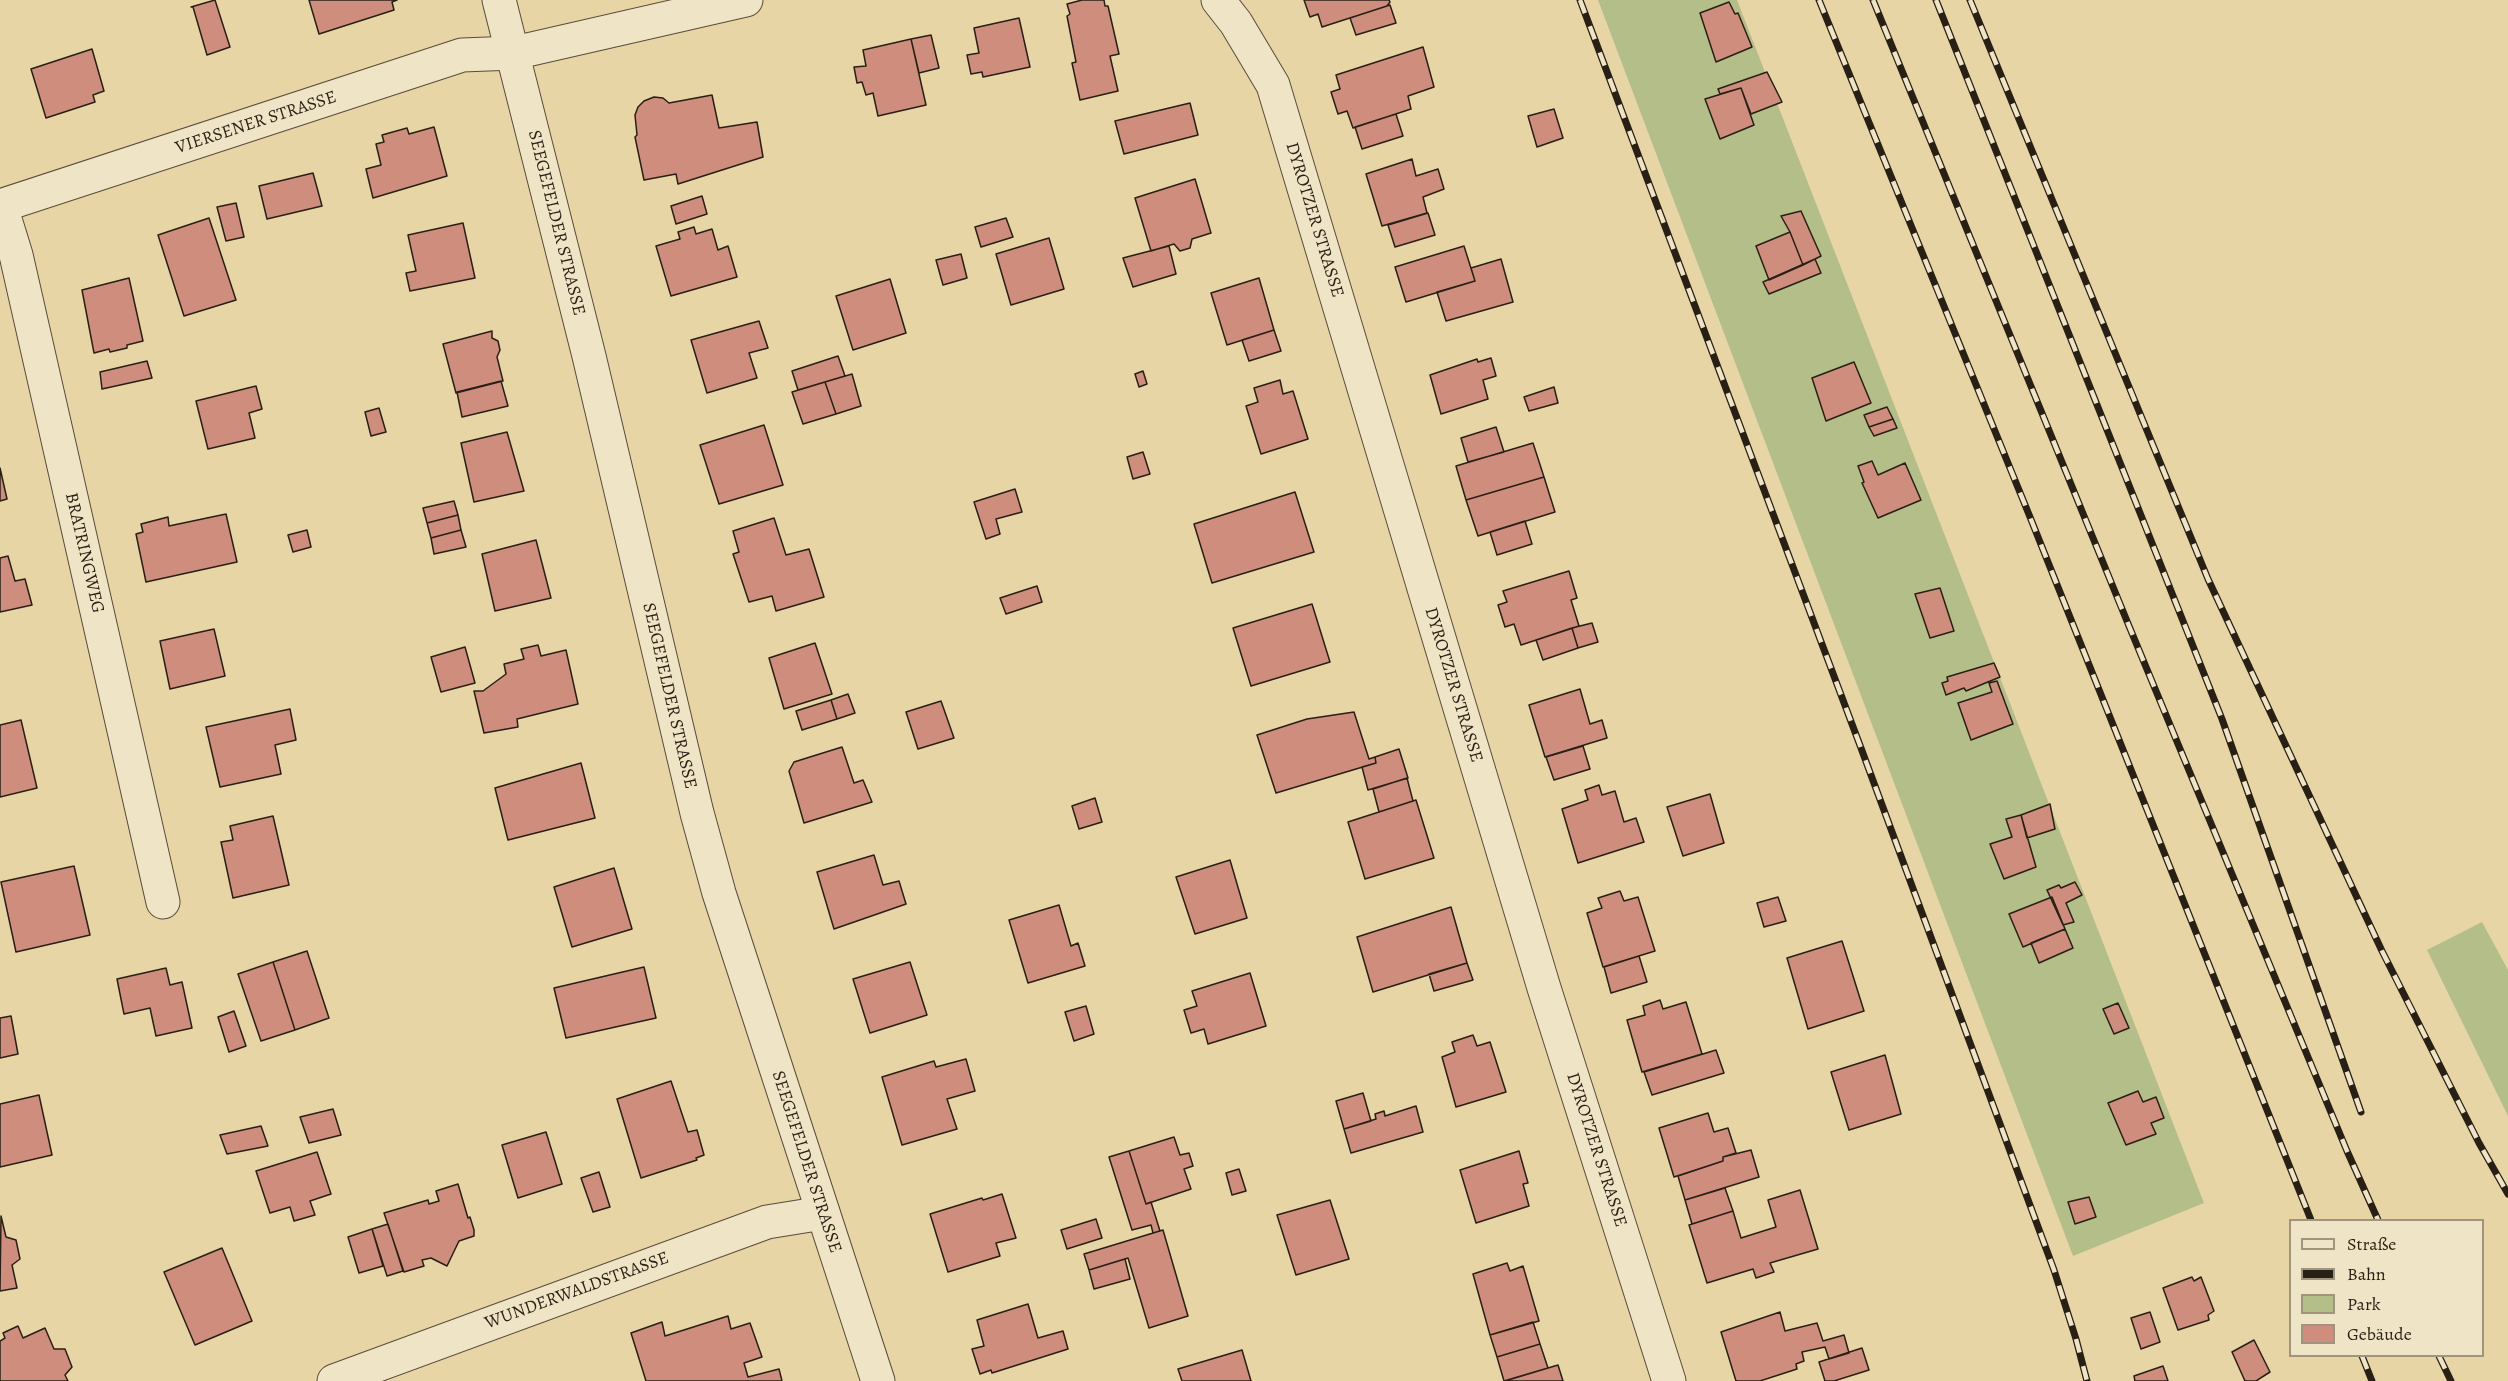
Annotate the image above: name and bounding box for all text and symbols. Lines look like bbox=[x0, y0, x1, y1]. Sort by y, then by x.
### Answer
street label: VIERSENER STRASSE bbox=[173, 87, 339, 159]
street label: SEEGEFELDER STRASSE bbox=[523, 128, 589, 318]
street label: DYROTZER STRASSE bbox=[1280, 140, 1348, 300]
street label: BRATRINGWEG bbox=[60, 491, 108, 615]
street label: SEEGEFELDER STRASSE bbox=[637, 601, 701, 791]
street label: DYROTZER STRASSE bbox=[1419, 605, 1487, 765]
street label: SEEGEFELDER STRASSE bbox=[766, 1068, 846, 1256]
street label: DYROTZER STRASSE bbox=[1561, 1070, 1631, 1230]
legend bbox=[2289, 1219, 2484, 1357]
text: Straße bbox=[2347, 1232, 2396, 1256]
street label: WUNDERWALDSTRASSE bbox=[482, 1248, 672, 1334]
text: Bahn bbox=[2347, 1262, 2386, 1286]
text: Park bbox=[2347, 1292, 2381, 1316]
text: Gebäude bbox=[2347, 1322, 2412, 1346]

